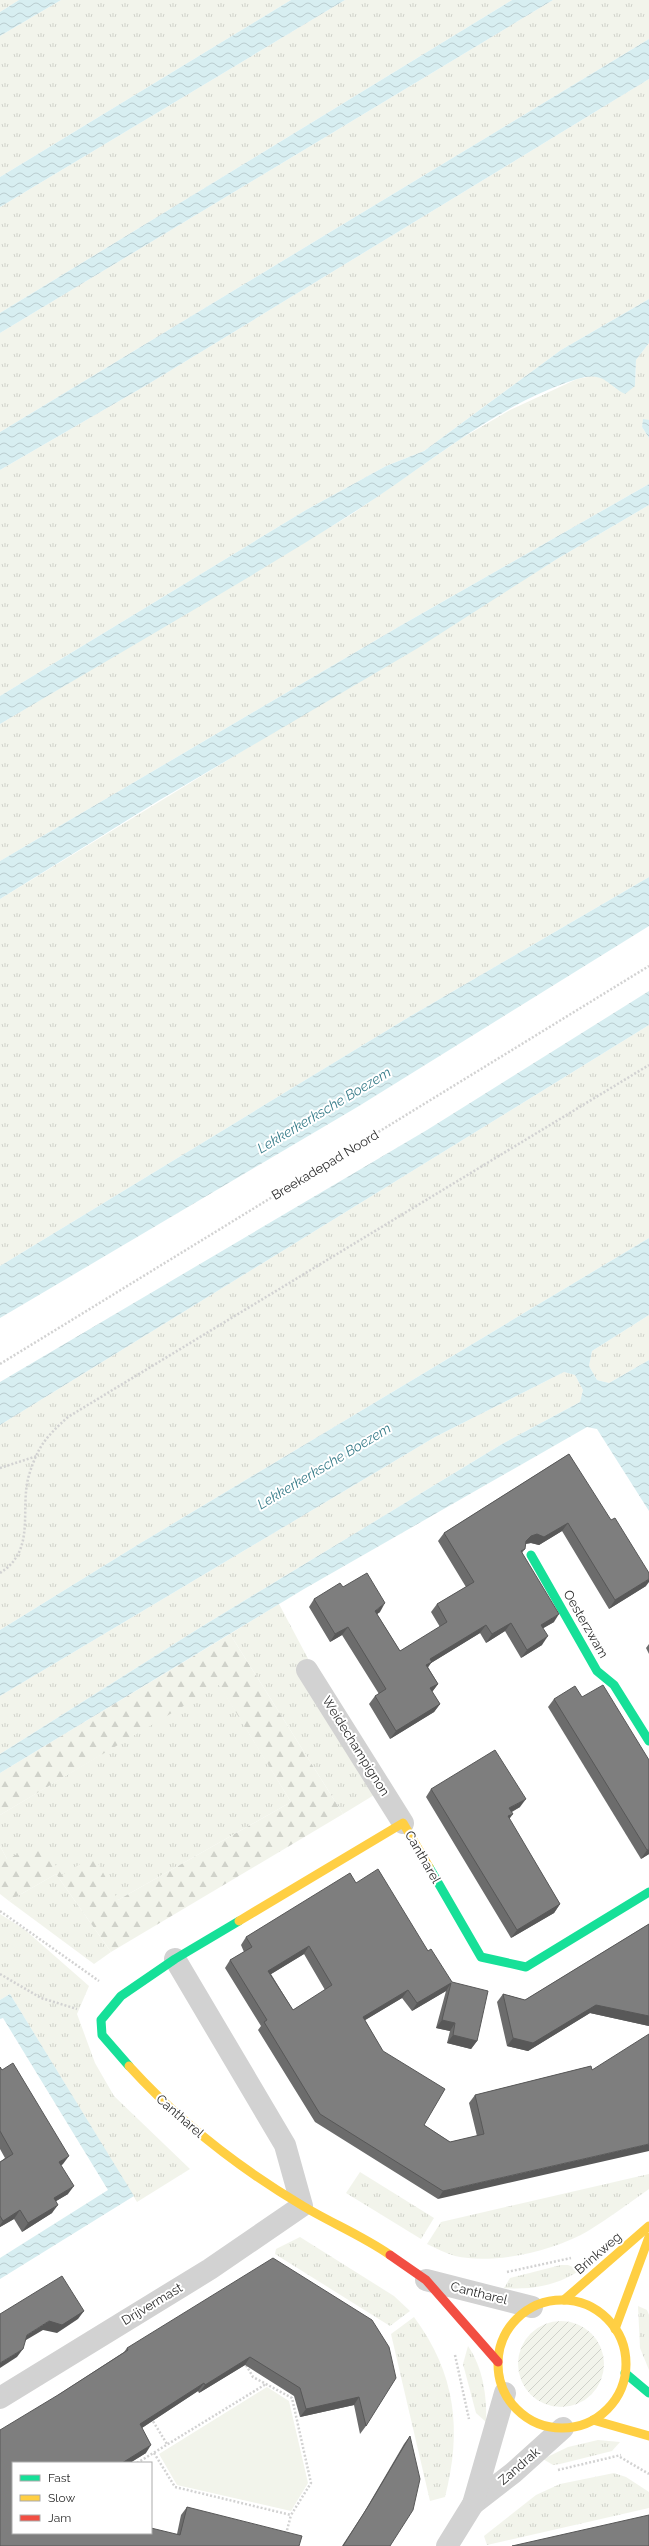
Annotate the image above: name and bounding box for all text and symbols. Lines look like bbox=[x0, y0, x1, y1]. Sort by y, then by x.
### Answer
water label: Lekkerkerksche Boezem bbox=[254, 1064, 394, 1156]
street label: Breekadepad Noord bbox=[269, 1127, 381, 1203]
water label: Lekkerkerksche Boezem bbox=[254, 1420, 394, 1512]
street label: Oesterzwam bbox=[561, 1587, 612, 1661]
street label: Weidechampignon bbox=[319, 1693, 393, 1799]
street label: Cantharel bbox=[402, 1828, 444, 1886]
street label: Cantharel bbox=[153, 2091, 207, 2141]
street label: Brinkweg bbox=[572, 2229, 624, 2277]
street label: Cantharel bbox=[449, 2279, 509, 2307]
street label: Drijvermast bbox=[119, 2280, 186, 2328]
street label: Zandrak bbox=[495, 2444, 543, 2488]
legend bbox=[12, 2462, 152, 2534]
text: Fast bbox=[48, 2471, 71, 2485]
text: Slow bbox=[48, 2491, 75, 2505]
text: Jam bbox=[48, 2511, 71, 2525]

